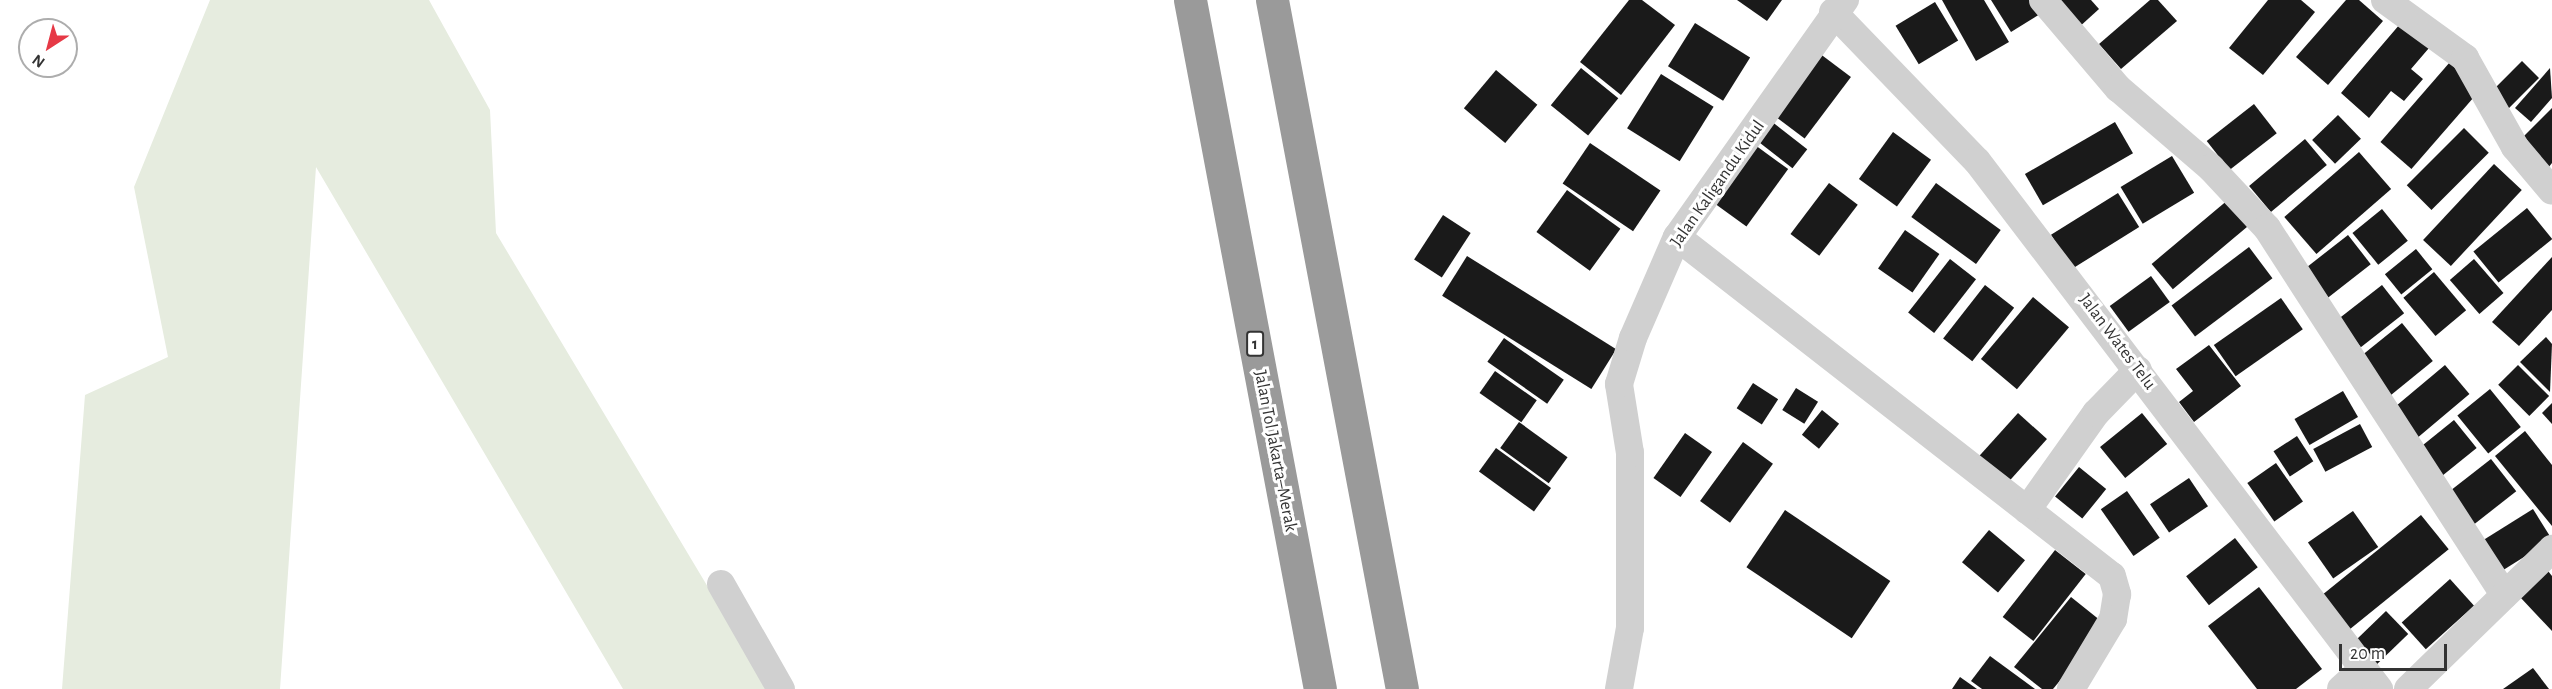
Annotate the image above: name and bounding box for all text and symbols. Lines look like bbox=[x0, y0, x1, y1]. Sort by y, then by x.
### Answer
north arrow bbox=[18, 18, 78, 78]
text: N bbox=[29, 51, 48, 71]
street label: Jalan Kaligandu Kidul bbox=[1666, 116, 1770, 252]
street label: Jalan Wates Telu bbox=[2074, 290, 2160, 394]
road number: 1 bbox=[1246, 331, 1264, 357]
street label: Jalan Tol Jakarta–Merak bbox=[1249, 368, 1301, 534]
scale bar bbox=[2342, 632, 2450, 670]
text: 20 m bbox=[2350, 645, 2385, 663]

